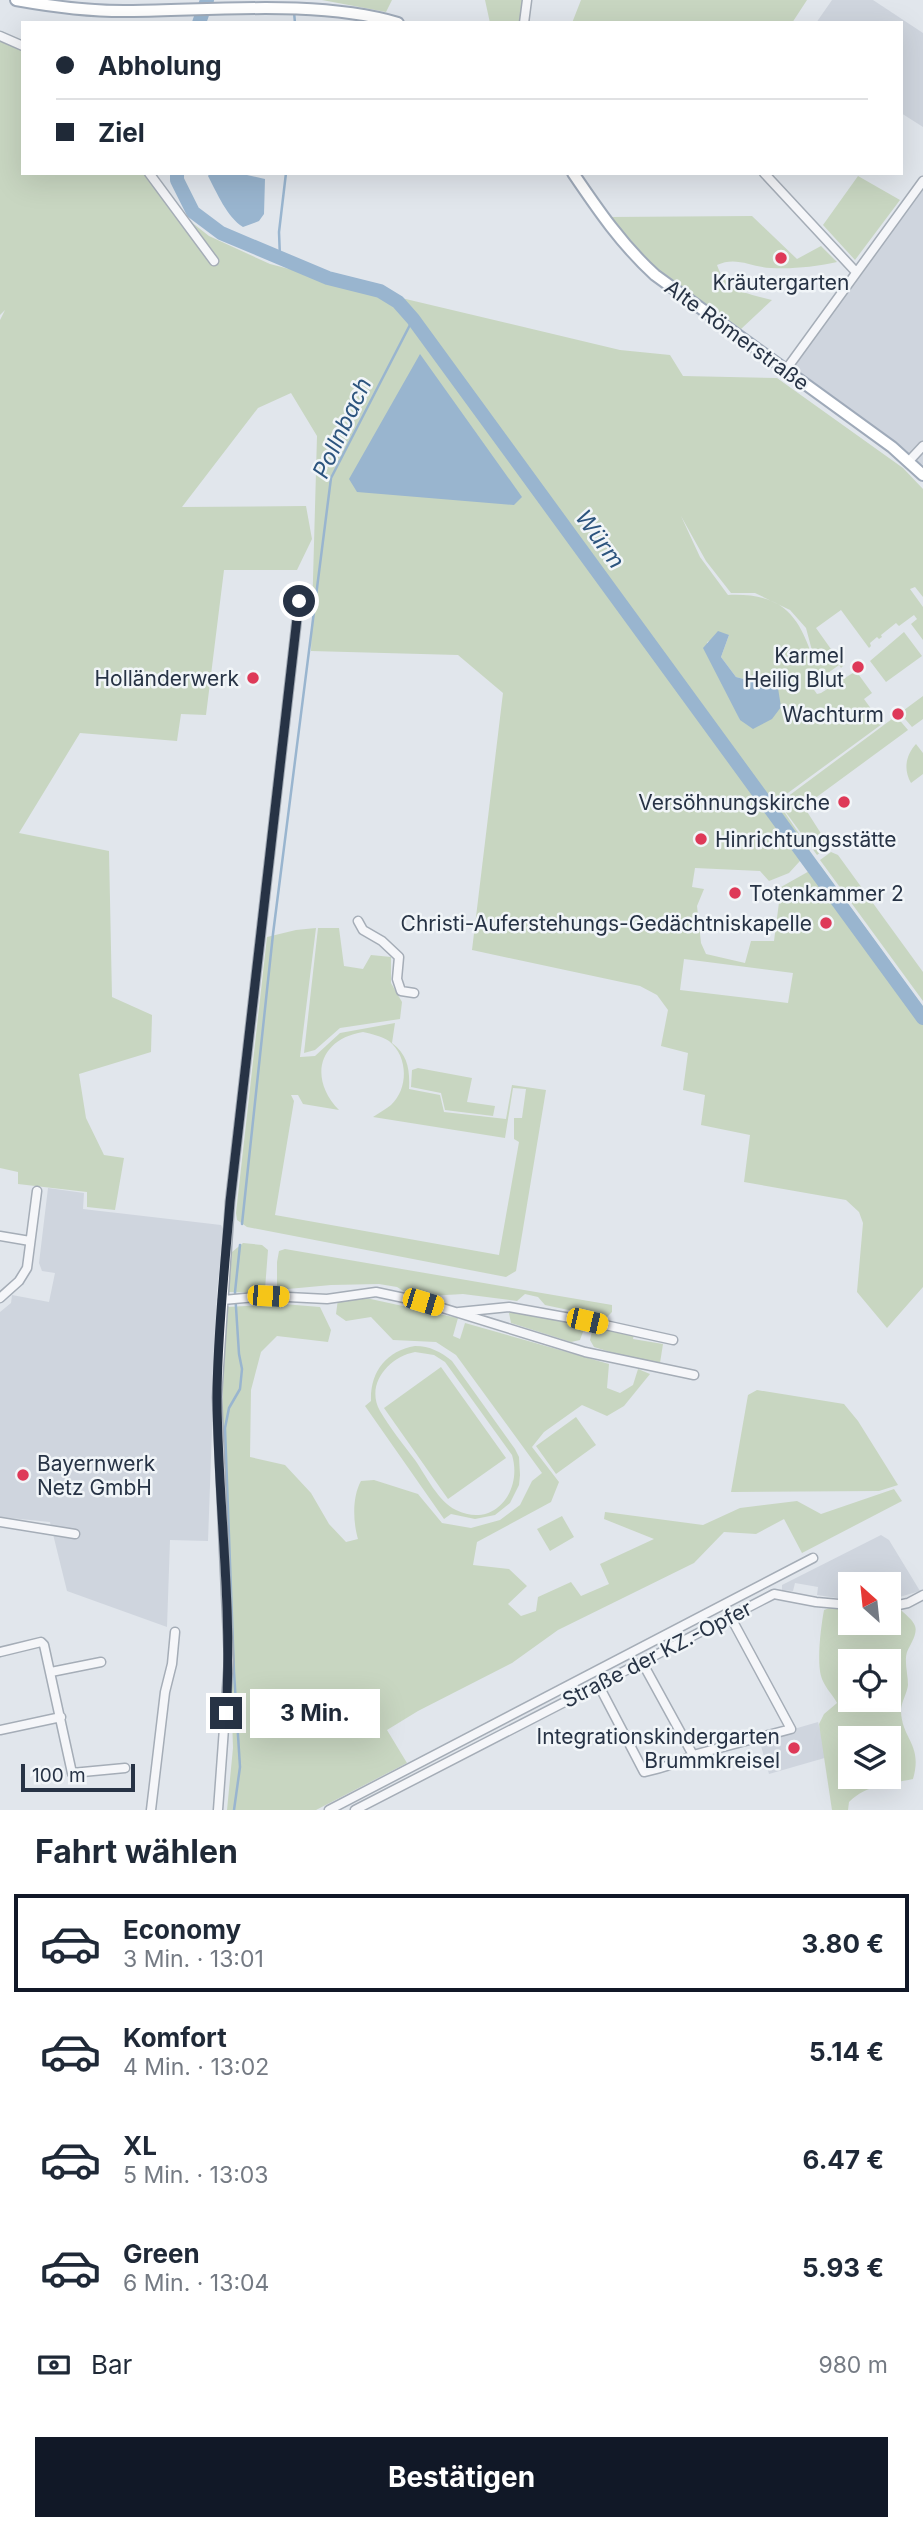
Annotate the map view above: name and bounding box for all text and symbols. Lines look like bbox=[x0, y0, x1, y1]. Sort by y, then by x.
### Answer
text: Abholung bbox=[98, 50, 222, 81]
text: Ziel bbox=[98, 117, 145, 148]
marker: Kräutergarten bbox=[773, 250, 789, 266]
place label: Kräutergarten bbox=[713, 270, 849, 295]
street label: Alte Römerstraße bbox=[660, 274, 814, 396]
water label: Pollnbach bbox=[306, 373, 378, 483]
water label: Würm bbox=[569, 504, 631, 574]
route start bbox=[283, 585, 315, 617]
place label: Karmel Heilig Blut bbox=[744, 643, 844, 692]
marker: Karmel Heilig Blut bbox=[850, 659, 866, 675]
place label: Holländerwerk bbox=[94, 666, 239, 691]
marker: Holländerwerk bbox=[245, 670, 261, 686]
place label: Wachturm bbox=[782, 702, 884, 727]
marker: Wachturm bbox=[890, 706, 906, 722]
place label: Versöhnungskirche bbox=[638, 790, 830, 815]
marker: Versöhnungskirche bbox=[836, 794, 852, 810]
place label: Hinrichtungsstätte bbox=[715, 827, 897, 852]
marker: Hinrichtungsstätte bbox=[693, 831, 709, 847]
place label: Totenkammer 2 bbox=[749, 881, 904, 906]
marker: Totenkammer 2 bbox=[727, 885, 743, 901]
place label: Christi-Auferstehungs-Gedächtniskapelle bbox=[401, 911, 812, 936]
marker: Christi-Auferstehungs-Gedächtniskapelle bbox=[818, 915, 834, 931]
car bbox=[247, 1284, 290, 1308]
car bbox=[400, 1286, 447, 1318]
car bbox=[565, 1306, 610, 1336]
place label: Bayernwerk Netz GmbH bbox=[37, 1451, 156, 1500]
marker: Bayernwerk Netz GmbH bbox=[15, 1467, 31, 1483]
north arrow bbox=[838, 1572, 901, 1634]
map controls bbox=[838, 1572, 901, 1789]
street label: Straße der KZ.-Opfer bbox=[558, 1595, 756, 1713]
button: locate bbox=[838, 1649, 901, 1712]
callout: 3 Min. bbox=[250, 1688, 380, 1738]
route end bbox=[210, 1697, 242, 1729]
text: 3 Min. bbox=[280, 1699, 350, 1727]
place label: Integrationskindergarten Brummkreisel bbox=[537, 1724, 780, 1773]
button: layers bbox=[838, 1726, 901, 1789]
marker: Integrationskindergarten Brummkreisel bbox=[786, 1740, 802, 1756]
scale bar bbox=[21, 1761, 135, 1793]
text: 100 m bbox=[32, 1764, 86, 1787]
text: Fahrt wählen bbox=[35, 1832, 238, 1871]
icon: car bbox=[39, 1912, 102, 1975]
text: Economy bbox=[123, 1914, 241, 1945]
text: 3.80 € bbox=[801, 1928, 884, 1959]
text: 3 Min. · 13:01 bbox=[123, 1945, 264, 1973]
icon: car bbox=[39, 2020, 102, 2083]
text: Komfort bbox=[123, 2022, 227, 2053]
text: 5.14 € bbox=[809, 2036, 884, 2067]
text: 4 Min. · 13:02 bbox=[123, 2053, 269, 2081]
icon: car bbox=[39, 2128, 102, 2191]
text: XL bbox=[123, 2130, 157, 2161]
text: 6.47 € bbox=[803, 2144, 884, 2175]
text: 5 Min. · 13:03 bbox=[123, 2161, 268, 2189]
icon: car bbox=[39, 2236, 102, 2299]
text: Green bbox=[123, 2238, 200, 2269]
text: 5.93 € bbox=[802, 2252, 884, 2283]
text: 6 Min. · 13:04 bbox=[123, 2269, 269, 2297]
icon: cash bbox=[35, 2346, 73, 2384]
text: Bar bbox=[91, 2349, 132, 2380]
text: 980 m bbox=[818, 2351, 888, 2379]
button: Bestätigen bbox=[35, 2437, 888, 2517]

